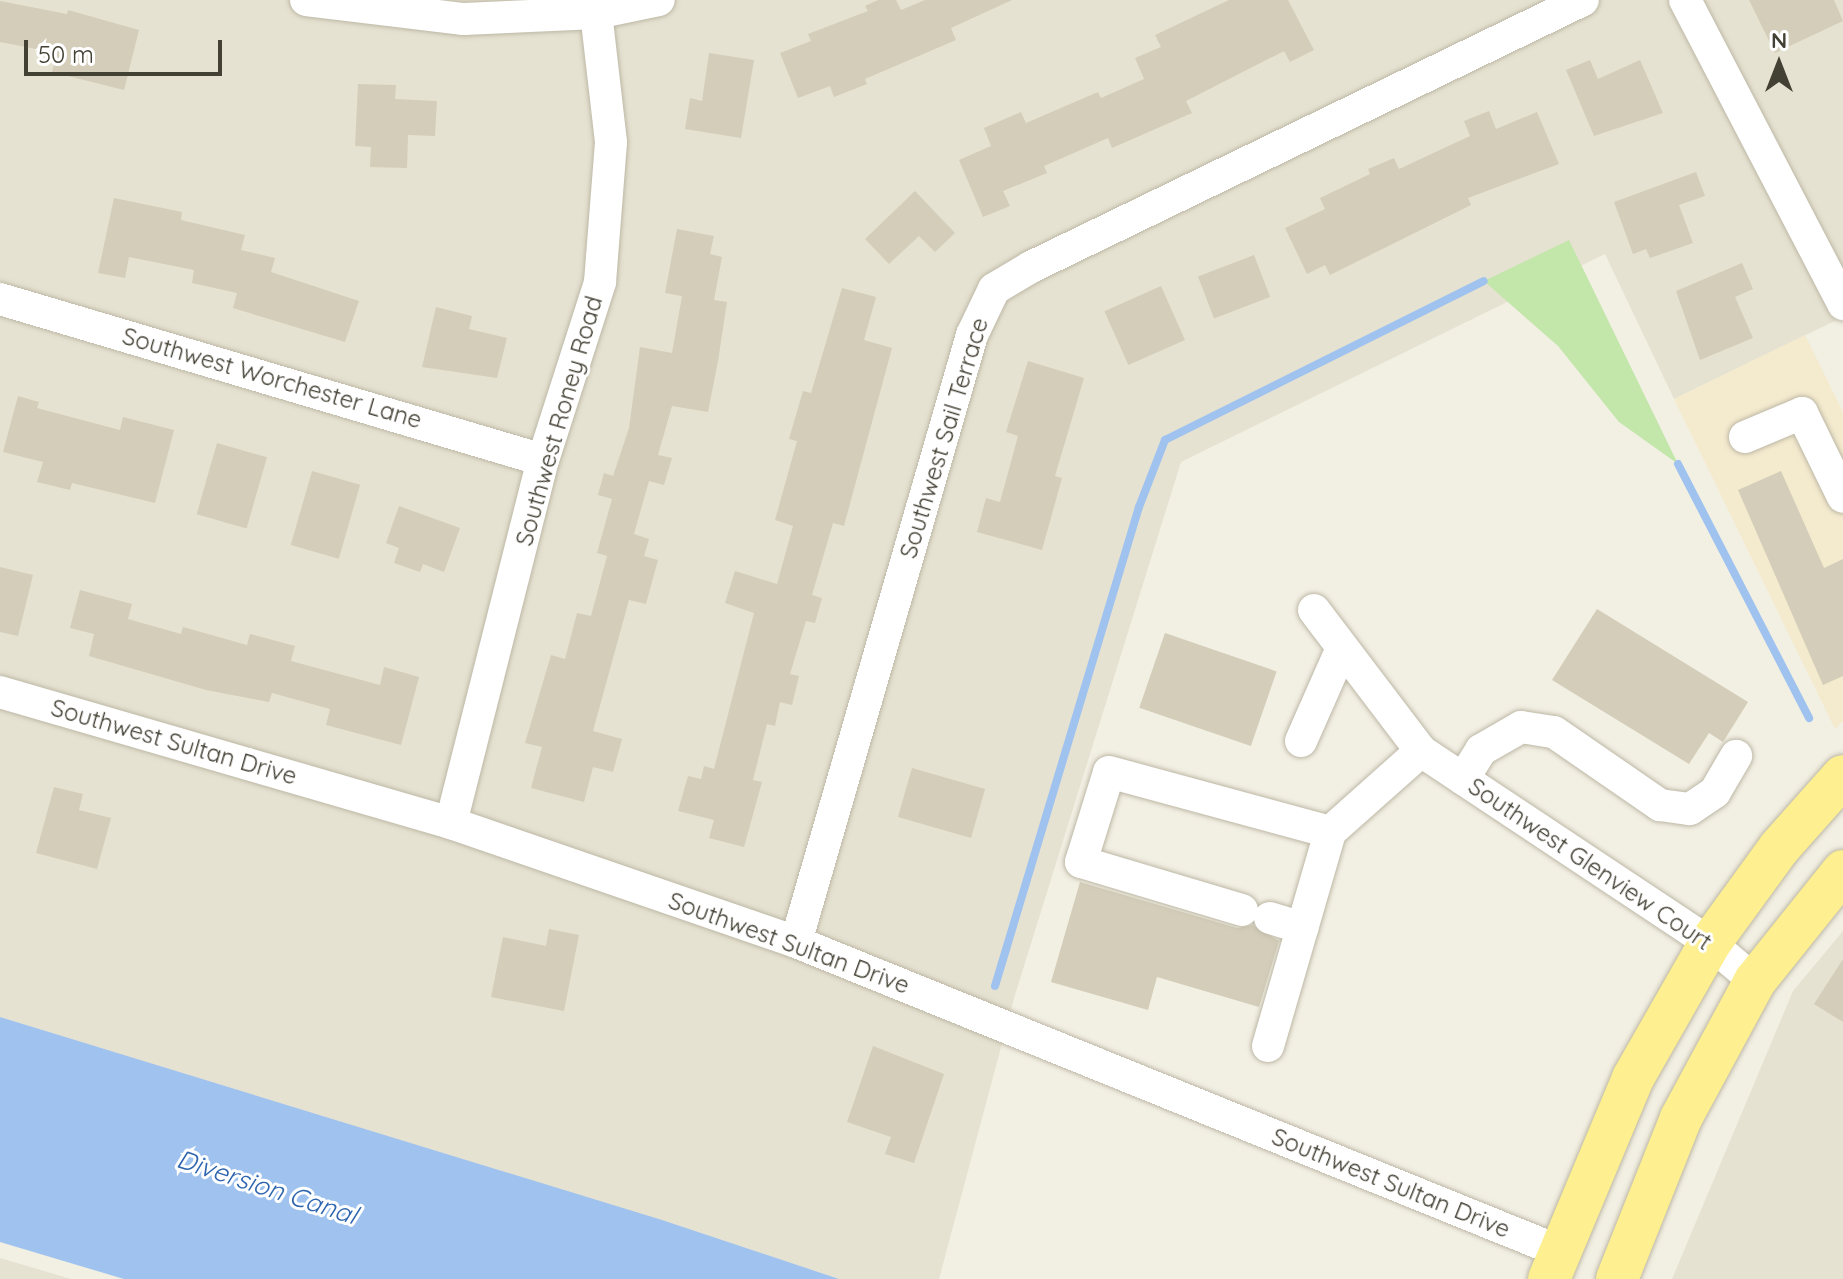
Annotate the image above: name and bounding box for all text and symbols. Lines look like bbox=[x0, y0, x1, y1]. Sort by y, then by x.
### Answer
scale bar bbox=[28, 24, 226, 74]
north arrow bbox=[1739, 24, 1819, 104]
text: N bbox=[1771, 26, 1787, 54]
text: 50 m bbox=[38, 39, 94, 69]
street label: Southwest Roney Road bbox=[510, 293, 608, 549]
street label: Southwest Sail Terrace bbox=[894, 314, 994, 562]
street label: Southwest Worchester Lane bbox=[119, 321, 425, 435]
street label: Southwest Sultan Drive bbox=[48, 693, 300, 791]
street label: Southwest Glenview Court bbox=[1463, 772, 1717, 956]
street label: Southwest Sultan Drive bbox=[665, 886, 913, 1000]
street label: Southwest Sultan Drive bbox=[1268, 1122, 1514, 1244]
water label: Diversion Canal bbox=[173, 1143, 361, 1231]

